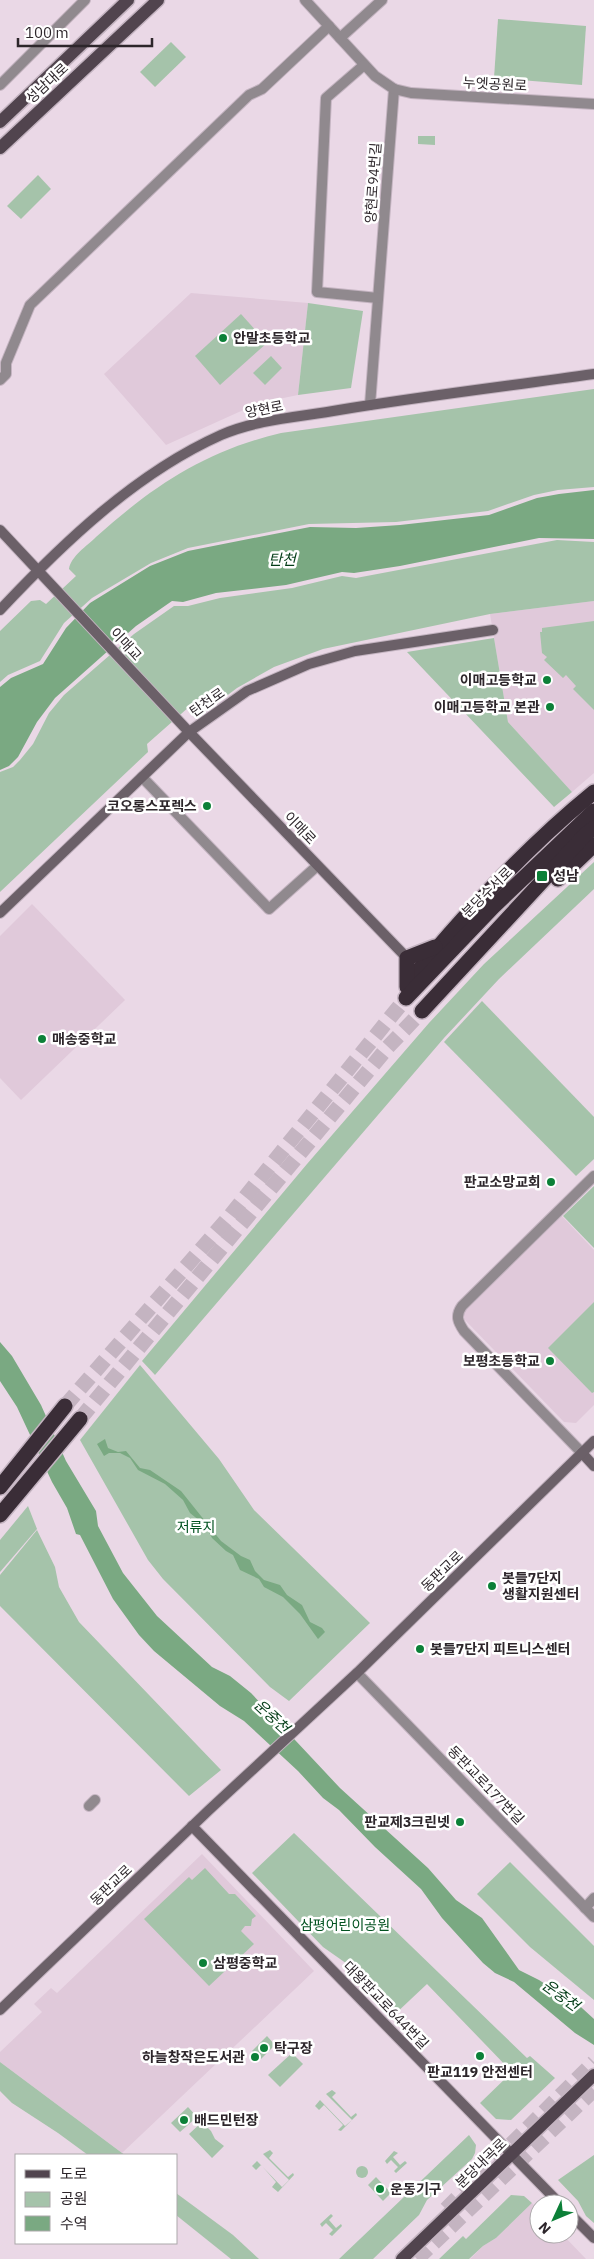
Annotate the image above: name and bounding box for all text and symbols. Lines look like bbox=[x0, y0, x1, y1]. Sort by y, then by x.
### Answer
scale bar bbox=[18, 15, 151, 47]
text: 100 m bbox=[25, 23, 69, 42]
street label: 성남대로 bbox=[22, 59, 72, 107]
street label: 누엣공원로 bbox=[462, 73, 528, 95]
street label: 양현로94번길 bbox=[361, 142, 385, 224]
place label: 안말초등학교 bbox=[233, 329, 310, 347]
marker: 안말초등학교 bbox=[217, 332, 229, 344]
street label: 양현로 bbox=[243, 396, 285, 422]
water label: 탄천 bbox=[268, 550, 298, 569]
street label: 이매교 bbox=[106, 624, 146, 664]
place label: 이매고등학교 bbox=[460, 671, 537, 689]
marker: 이매고등학교 bbox=[541, 674, 553, 686]
street label: 탄천로 bbox=[186, 683, 228, 720]
place label: 이매고등학교 본관 bbox=[434, 698, 540, 716]
marker: 이매고등학교 본관 bbox=[544, 701, 556, 713]
place label: 코오롱스포렉스 bbox=[107, 797, 197, 815]
marker: 코오롱스포렉스 bbox=[201, 800, 213, 812]
street label: 이매로 bbox=[280, 808, 320, 848]
street label: 분당수서로 bbox=[458, 863, 516, 921]
place label: 성남 bbox=[553, 867, 579, 885]
marker: 성남 bbox=[535, 869, 549, 883]
place label: 매송중학교 bbox=[52, 1030, 117, 1048]
marker: 매송중학교 bbox=[36, 1033, 48, 1045]
place label: 판교소망교회 bbox=[464, 1173, 541, 1191]
marker: 판교소망교회 bbox=[545, 1176, 557, 1188]
place label: 보평초등학교 bbox=[463, 1352, 540, 1370]
marker: 보평초등학교 bbox=[544, 1355, 556, 1367]
park label: 저류지 bbox=[177, 1518, 215, 1536]
street label: 동판교로 bbox=[417, 1547, 467, 1595]
place label: 봇들7단지 생활지원센터 bbox=[502, 1569, 579, 1603]
marker: 봇들7단지 생활지원센터 bbox=[486, 1580, 498, 1592]
place label: 봇들7단지 피트니스센터 bbox=[430, 1640, 571, 1658]
marker: 봇들7단지 피트니스센터 bbox=[414, 1643, 426, 1655]
water label: 운중천 bbox=[250, 1695, 295, 1739]
street label: 동판교로177번길 bbox=[444, 1742, 528, 1828]
place label: 판교제3크린넷 bbox=[364, 1813, 450, 1831]
marker: 판교제3크린넷 bbox=[454, 1816, 466, 1828]
street label: 동판교로 bbox=[86, 1861, 136, 1909]
park label: 삼평어린이공원 bbox=[300, 1916, 390, 1934]
place label: 삼평중학교 bbox=[213, 1954, 278, 1972]
marker: 삼평중학교 bbox=[197, 1957, 209, 1969]
street label: 대왕판교로644번길 bbox=[339, 1957, 433, 2053]
water label: 운중천 bbox=[539, 1975, 585, 2016]
place label: 탁구장 bbox=[274, 2039, 313, 2057]
marker: 탁구장 bbox=[258, 2042, 270, 2054]
place label: 하늘창작은도서관 bbox=[142, 2048, 245, 2066]
marker: 판교119 안전센터 bbox=[474, 2050, 486, 2062]
marker: 하늘창작은도서관 bbox=[249, 2051, 261, 2063]
place label: 판교119 안전센터 bbox=[427, 2063, 533, 2081]
place label: 배드민턴장 bbox=[194, 2111, 259, 2129]
marker: 배드민턴장 bbox=[178, 2114, 190, 2126]
street label: 분당내곡로 bbox=[452, 2134, 510, 2192]
legend bbox=[15, 2154, 178, 2244]
text: 도로 bbox=[60, 2164, 88, 2183]
place label: 운동기구 bbox=[390, 2180, 442, 2198]
marker: 운동기구 bbox=[374, 2183, 386, 2195]
text: 공원 bbox=[60, 2189, 88, 2208]
north arrow bbox=[529, 2194, 579, 2244]
text: 수역 bbox=[60, 2214, 88, 2233]
text: N bbox=[535, 2218, 555, 2238]

